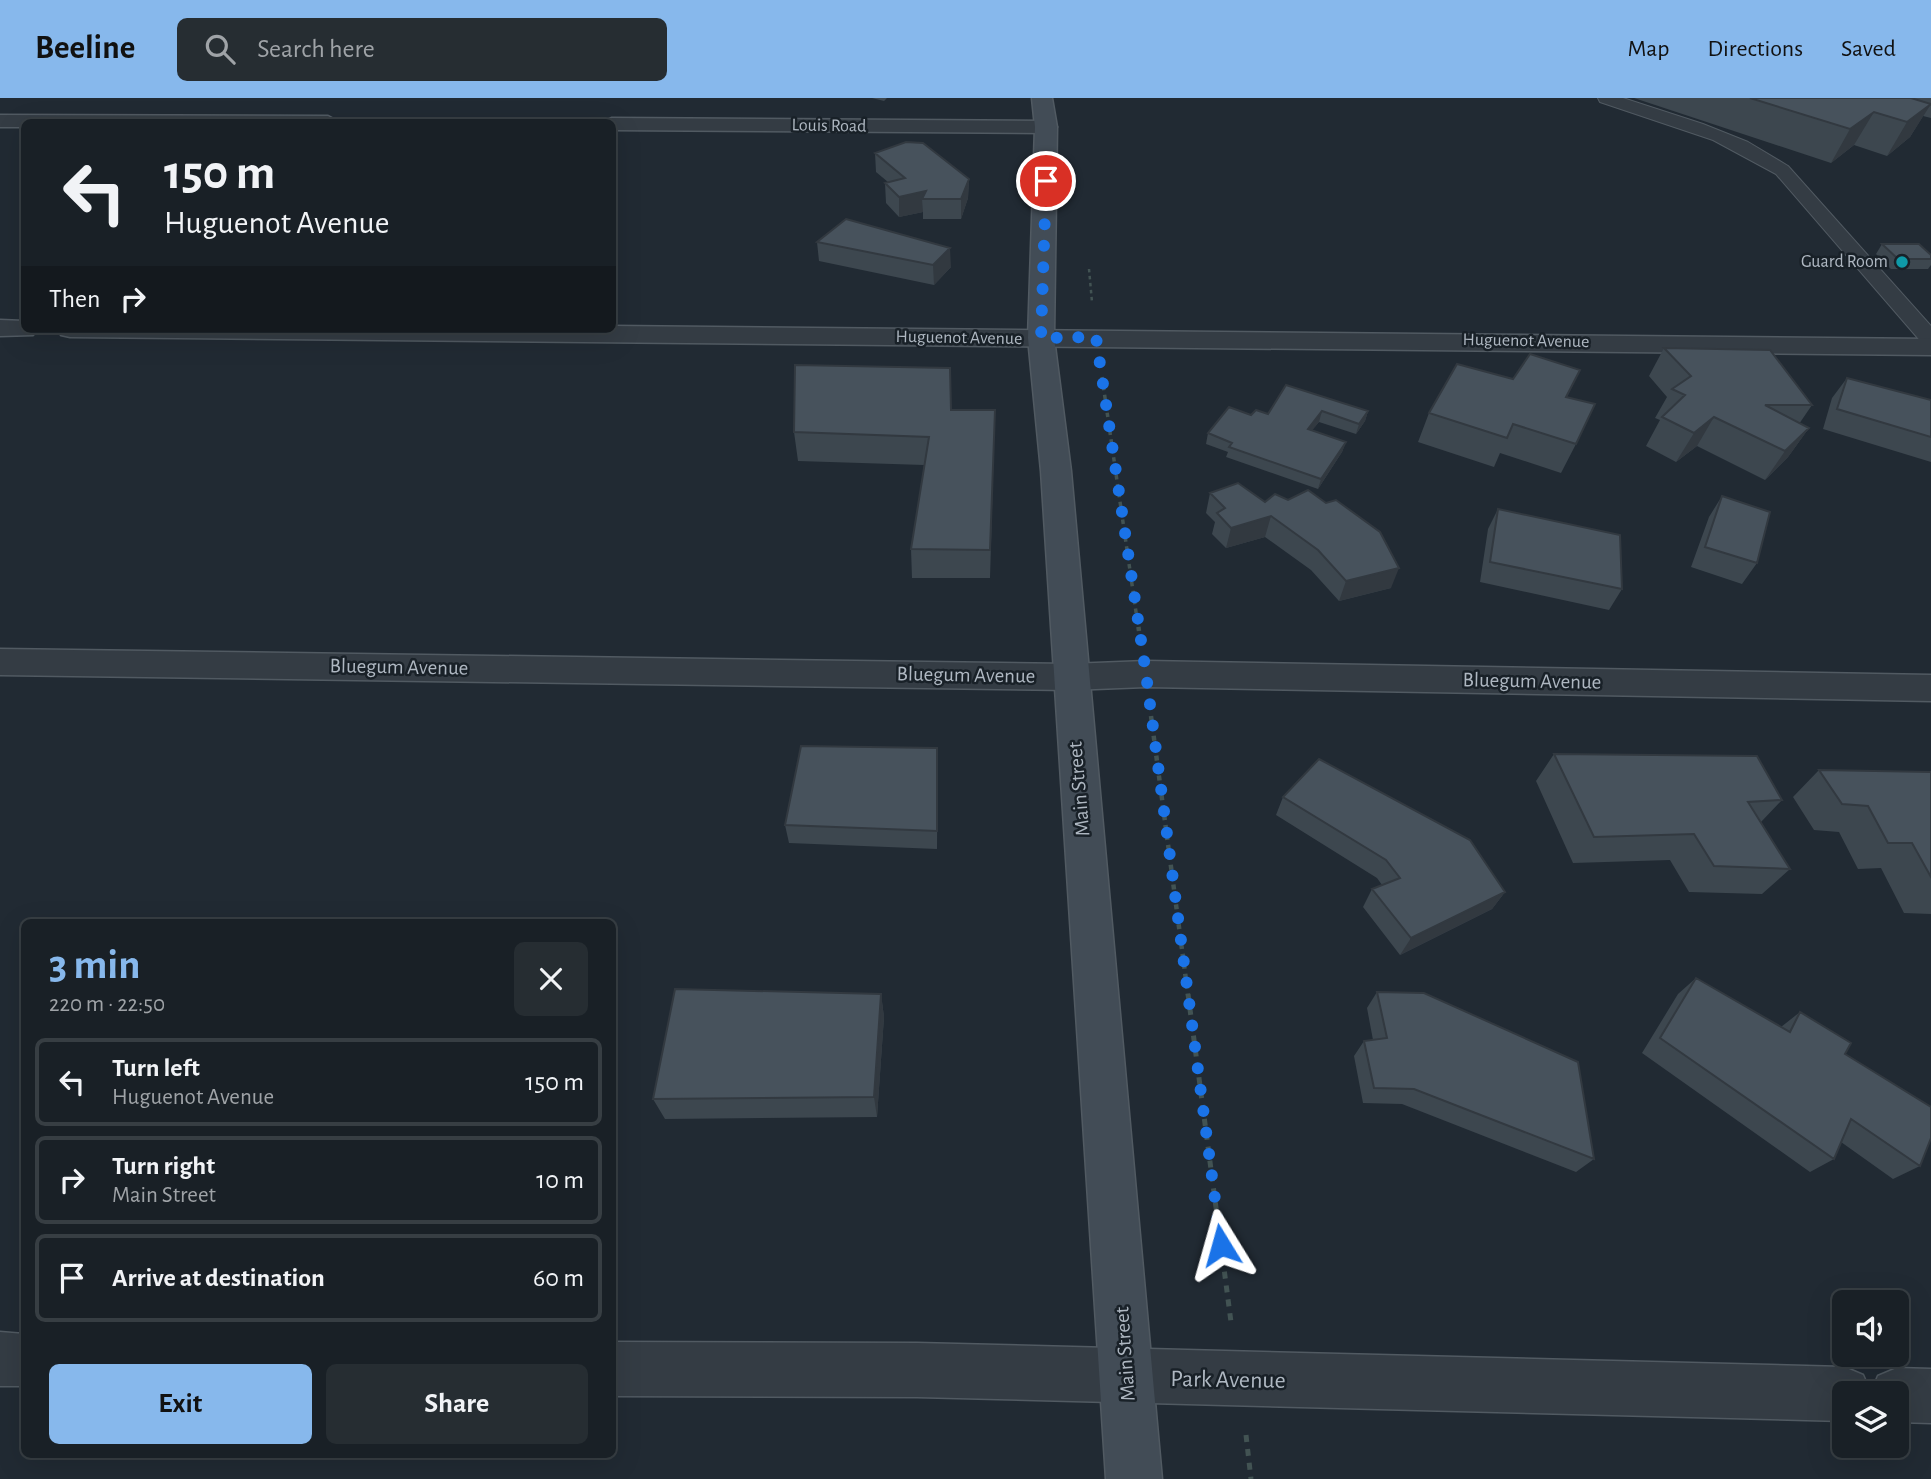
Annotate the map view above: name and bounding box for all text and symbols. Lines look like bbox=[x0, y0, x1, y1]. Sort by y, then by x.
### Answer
search box bbox=[177, 18, 667, 81]
icon: search bbox=[201, 30, 239, 68]
text: Beeline bbox=[35, 32, 135, 65]
text: Search here bbox=[257, 36, 375, 62]
text: Map bbox=[1627, 37, 1669, 61]
text: Directions bbox=[1707, 37, 1803, 61]
text: Saved bbox=[1841, 37, 1896, 61]
street label: Louis Road bbox=[791, 116, 867, 136]
icon: left bbox=[49, 147, 140, 238]
text: 150 m bbox=[164, 149, 275, 198]
pin bbox=[1016, 151, 1076, 211]
icon: arrive bbox=[1027, 162, 1065, 200]
text: Huguenot Avenue bbox=[164, 207, 390, 239]
place label: Guard Room bbox=[1801, 253, 1888, 271]
marker: Guard Room bbox=[1894, 254, 1910, 270]
icon: right bbox=[114, 280, 152, 318]
text: Then bbox=[49, 286, 100, 312]
street label: Huguenot Avenue bbox=[895, 328, 1023, 348]
street label: Huguenot Avenue bbox=[1462, 331, 1590, 351]
street label: Bluegum Avenue bbox=[329, 655, 469, 679]
street label: Bluegum Avenue bbox=[896, 663, 1036, 687]
street label: Bluegum Avenue bbox=[1462, 669, 1602, 693]
street label: Main Street bbox=[1064, 741, 1094, 837]
button: close bbox=[514, 942, 588, 1016]
text: 3 min bbox=[49, 944, 141, 986]
text: 220 m · 22:50 bbox=[49, 993, 165, 1016]
text: Turn left bbox=[112, 1055, 200, 1081]
icon: left bbox=[53, 1063, 91, 1101]
text: 150 m bbox=[525, 1069, 584, 1095]
text: Huguenot Avenue bbox=[112, 1086, 274, 1109]
text: Turn right bbox=[112, 1153, 215, 1179]
icon: right bbox=[53, 1161, 91, 1199]
text: 10 m bbox=[536, 1167, 584, 1193]
text: Main Street bbox=[112, 1184, 216, 1207]
position arrow bbox=[1184, 1208, 1258, 1282]
icon: arrive bbox=[53, 1259, 91, 1297]
text: Arrive at destination bbox=[112, 1265, 325, 1291]
text: 60 m bbox=[533, 1265, 584, 1291]
map controls bbox=[1832, 1290, 1909, 1458]
button: sound bbox=[1832, 1290, 1909, 1367]
street label: Main Street bbox=[1111, 1306, 1139, 1402]
button: Exit bbox=[49, 1364, 312, 1444]
button: Share bbox=[326, 1364, 588, 1444]
street label: Park Avenue bbox=[1170, 1367, 1286, 1393]
button: layers bbox=[1832, 1381, 1909, 1458]

